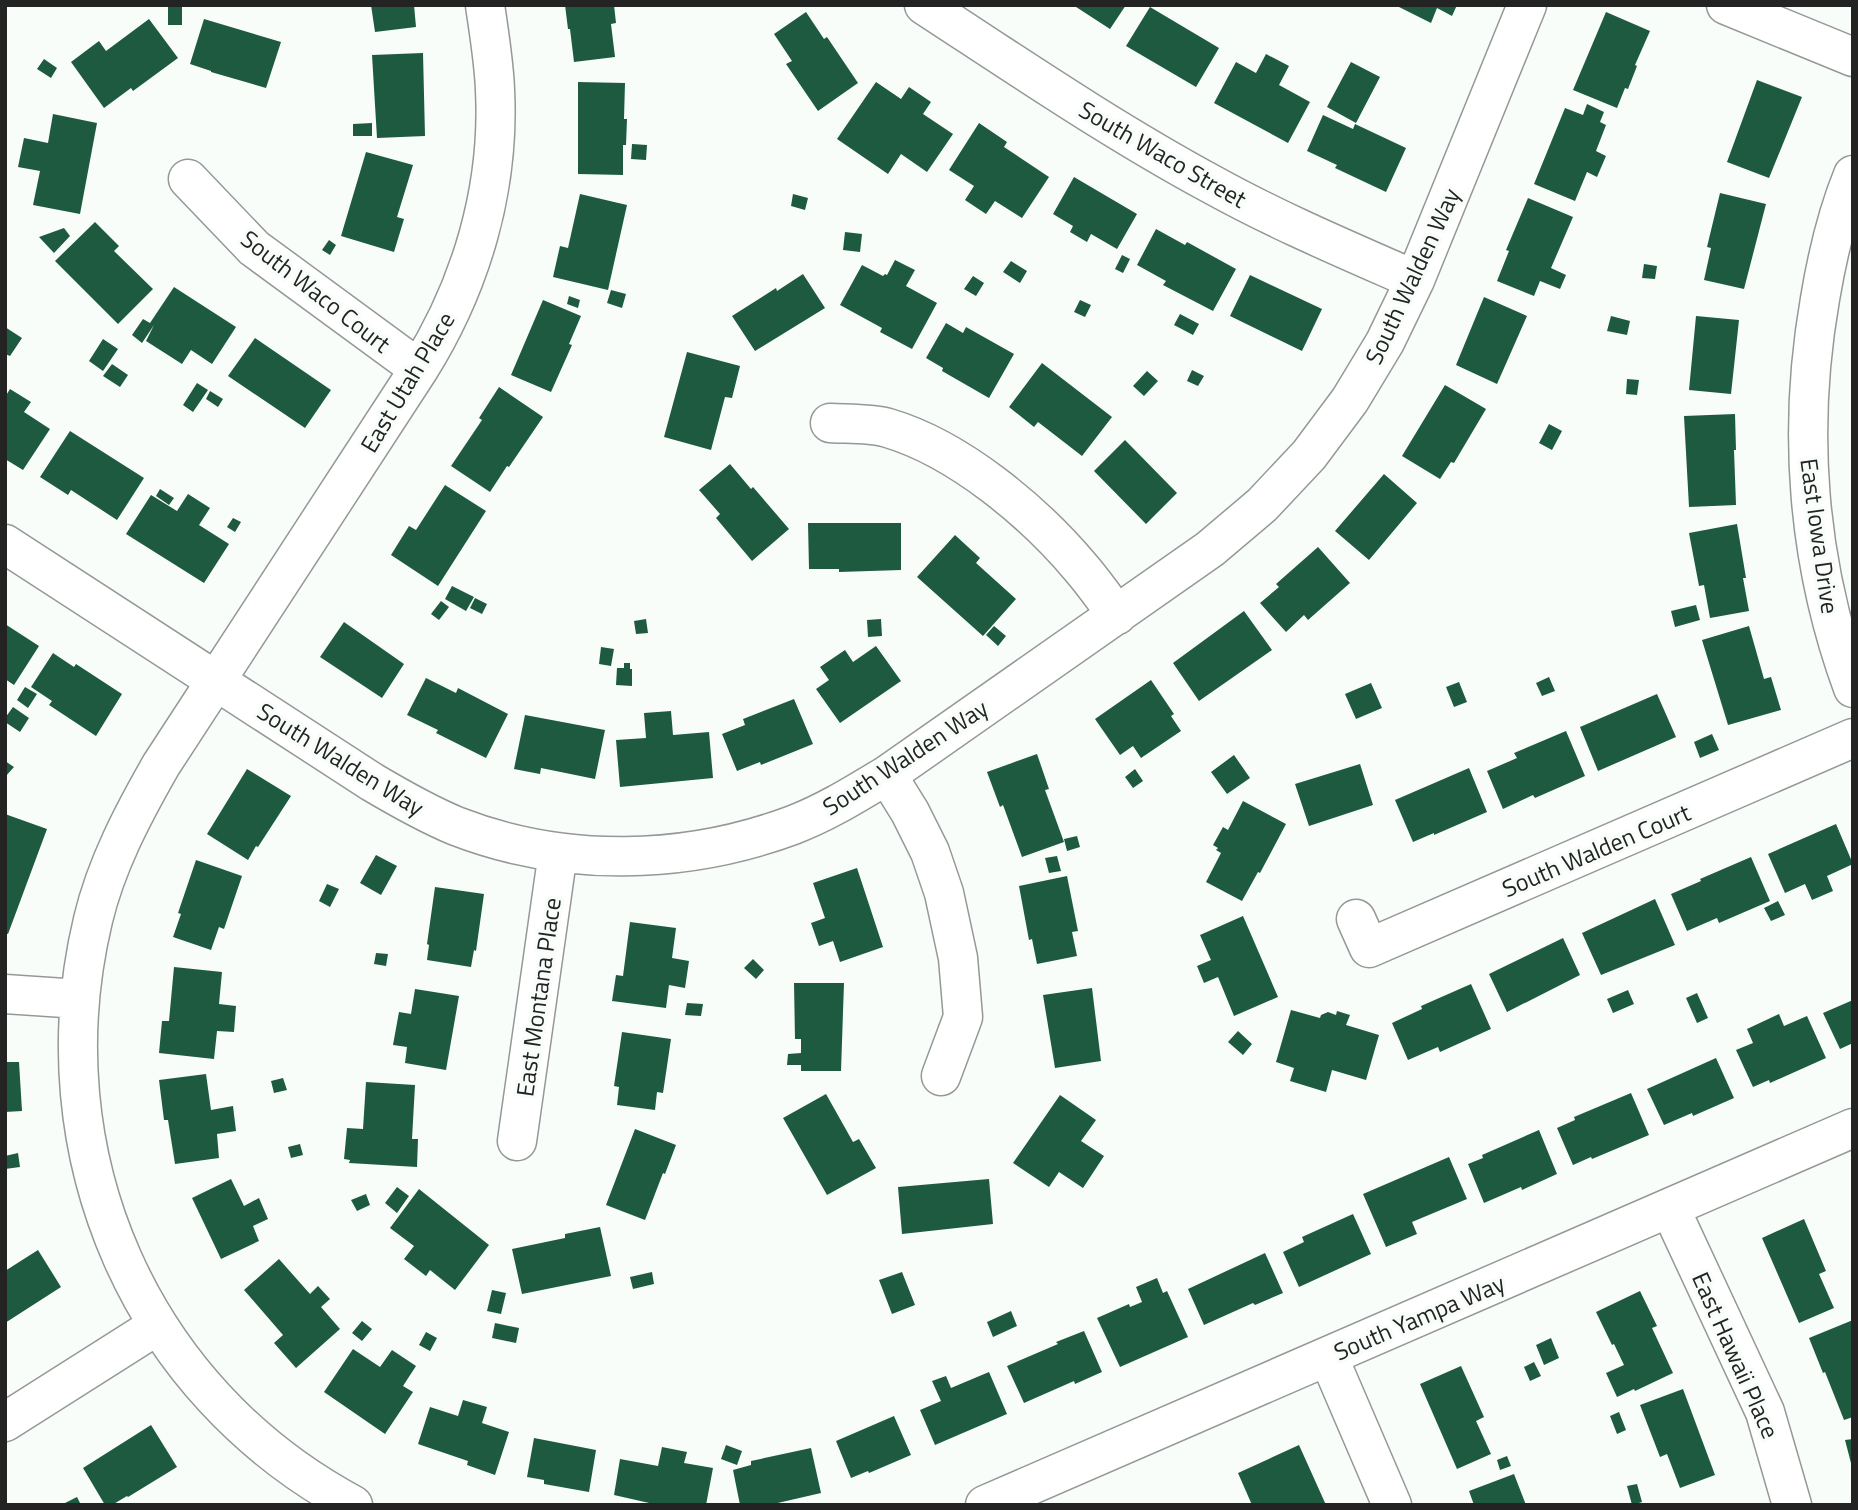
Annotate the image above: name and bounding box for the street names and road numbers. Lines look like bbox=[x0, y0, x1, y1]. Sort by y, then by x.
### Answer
street label: South Waco Street bbox=[1073, 91, 1254, 217]
street label: South Walden Way bbox=[1355, 182, 1469, 370]
street label: South Waco Court bbox=[234, 221, 399, 361]
street label: East Utah Place bbox=[351, 305, 463, 459]
street label: East Iowa Drive bbox=[1791, 456, 1849, 616]
street label: South Walden Way bbox=[815, 690, 995, 824]
street label: South Walden Way bbox=[251, 693, 432, 825]
street label: South Walden Court bbox=[1496, 794, 1696, 906]
street label: East Montana Place bbox=[506, 895, 570, 1099]
street label: South Yampa Way bbox=[1328, 1265, 1511, 1369]
street label: East Hawaii Place bbox=[1683, 1266, 1789, 1444]

